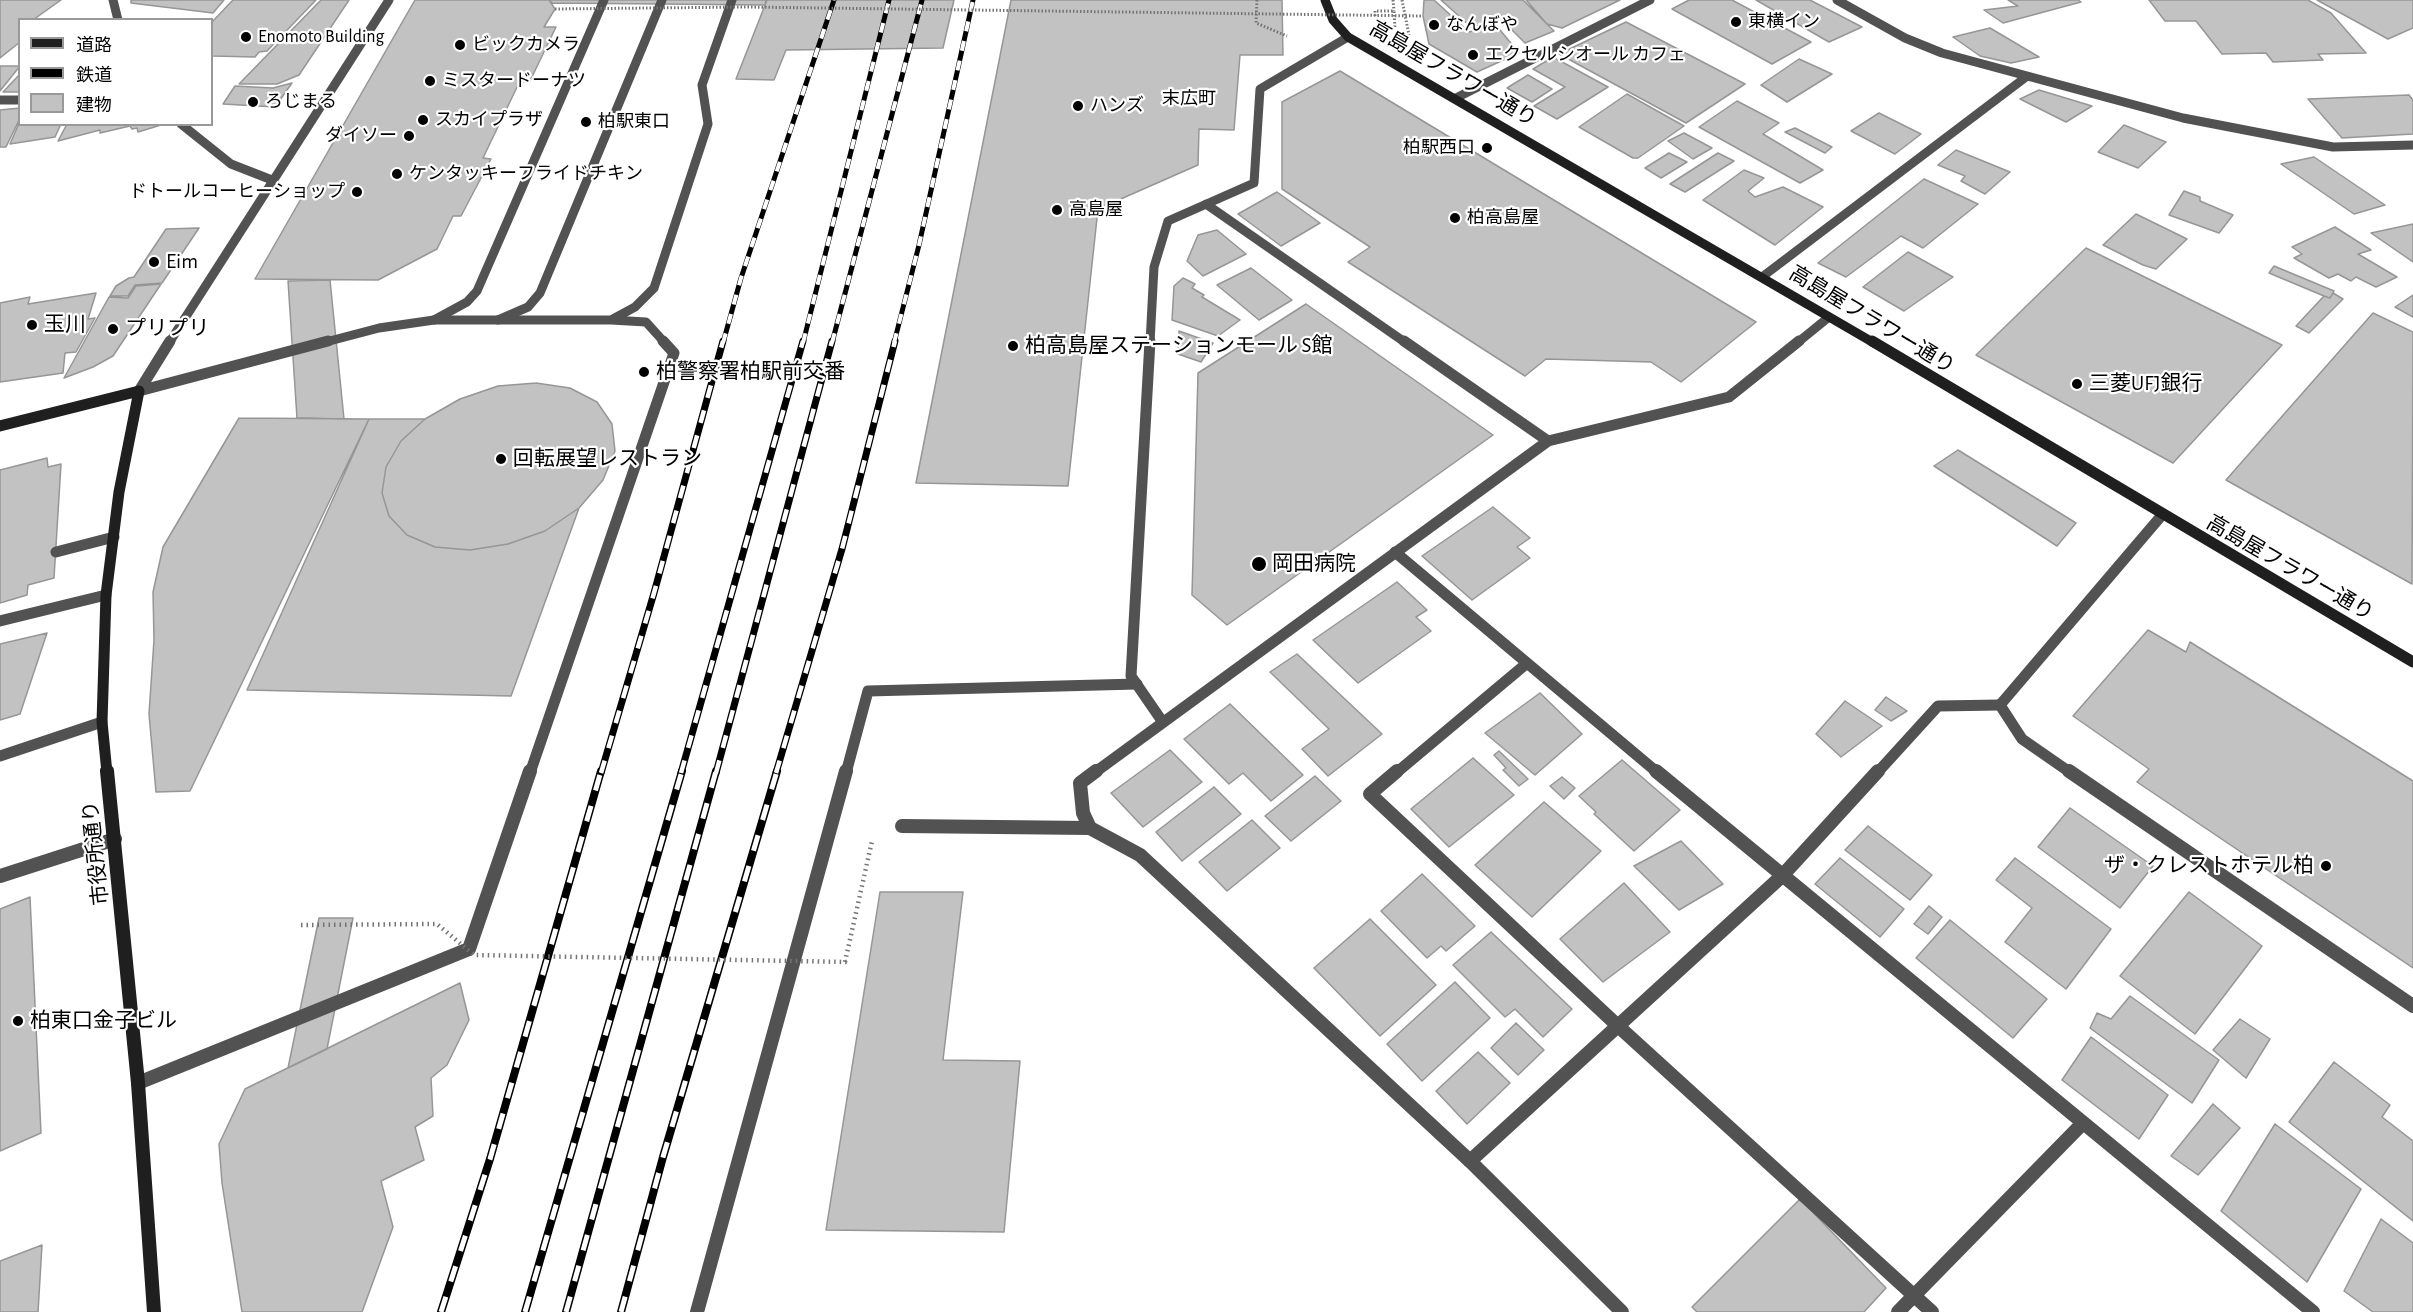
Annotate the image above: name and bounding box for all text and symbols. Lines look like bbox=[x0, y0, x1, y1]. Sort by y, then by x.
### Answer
place label: 東横イン bbox=[1748, 11, 1820, 33]
place label: なんぼや bbox=[1446, 14, 1518, 36]
marker: 東横イン bbox=[1729, 15, 1743, 29]
street label: 高島屋フラワー通り bbox=[1365, 16, 1541, 132]
legend bbox=[18, 18, 213, 126]
marker: なんぼや bbox=[1427, 18, 1441, 32]
place label: Enomoto Building bbox=[258, 26, 384, 48]
marker: Enomoto Building bbox=[239, 30, 253, 44]
place label: ビックカメラ bbox=[472, 34, 580, 56]
text: 道路 bbox=[76, 37, 112, 55]
marker: ビックカメラ bbox=[453, 38, 467, 52]
place label: エクセルシオール カフェ bbox=[1485, 44, 1686, 66]
marker: エクセルシオール カフェ bbox=[1466, 48, 1480, 62]
text: 鉄道 bbox=[76, 67, 112, 85]
place label: ミスタードーナツ bbox=[442, 70, 586, 92]
marker: ミスタードーナツ bbox=[423, 74, 437, 88]
district label: 末広町 bbox=[1162, 88, 1216, 110]
place label: ろじまる bbox=[265, 91, 337, 113]
marker: ろじまる bbox=[246, 95, 260, 109]
place label: ハンズ bbox=[1090, 95, 1144, 117]
text: 建物 bbox=[76, 97, 112, 115]
marker: ハンズ bbox=[1071, 99, 1085, 113]
place label: スカイプラザ bbox=[435, 109, 543, 131]
place label: 柏駅東口 bbox=[598, 111, 670, 133]
marker: スカイプラザ bbox=[416, 113, 430, 127]
marker: 柏駅東口 bbox=[579, 115, 593, 129]
place label: ダイソー bbox=[325, 125, 397, 147]
marker: ダイソー bbox=[402, 129, 416, 143]
place label: 柏駅西口 bbox=[1403, 137, 1475, 159]
marker: 柏駅西口 bbox=[1480, 141, 1494, 155]
place label: ケンタッキーフライドチキン bbox=[409, 163, 643, 185]
marker: ケンタッキーフライドチキン bbox=[390, 167, 404, 181]
place label: ドトールコーヒーショップ bbox=[129, 181, 345, 203]
marker: ドトールコーヒーショップ bbox=[350, 185, 364, 199]
place label: 高島屋 bbox=[1069, 199, 1123, 221]
marker: 高島屋 bbox=[1050, 203, 1064, 217]
place label: 柏高島屋 bbox=[1467, 207, 1539, 229]
marker: 柏高島屋 bbox=[1448, 211, 1462, 225]
place label: Eim bbox=[166, 249, 198, 275]
marker: Eim bbox=[147, 255, 161, 269]
street label: 高島屋フラワー通り bbox=[1785, 261, 1959, 379]
place label: 玉川 bbox=[44, 312, 86, 338]
place label: プリプリ bbox=[125, 316, 209, 342]
marker: 玉川 bbox=[25, 318, 39, 332]
marker: プリプリ bbox=[106, 322, 120, 336]
place label: 柏高島屋ステーションモール S館 bbox=[1025, 333, 1332, 359]
marker: 柏高島屋ステーションモール S館 bbox=[1006, 339, 1020, 353]
place label: 柏警察署柏駅前交番 bbox=[656, 359, 845, 385]
marker: 柏警察署柏駅前交番 bbox=[637, 365, 651, 379]
place label: 三菱UFJ銀行 bbox=[2089, 371, 2202, 397]
marker: 三菱UFJ銀行 bbox=[2070, 377, 2084, 391]
place label: 回転展望レストラン bbox=[513, 446, 702, 472]
marker: 回転展望レストラン bbox=[494, 452, 508, 466]
street label: 高島屋フラワー通り bbox=[2202, 510, 2378, 626]
place label: 岡田病院 bbox=[1272, 551, 1356, 577]
marker: 岡田病院 bbox=[1250, 555, 1268, 573]
street label: 市役所通り bbox=[78, 799, 114, 907]
place label: ザ・クレストホテル柏 bbox=[2104, 853, 2314, 879]
marker: ザ・クレストホテル柏 bbox=[2319, 859, 2333, 873]
place label: 柏東口金子ビル bbox=[30, 1008, 177, 1034]
marker: 柏東口金子ビル bbox=[11, 1014, 25, 1028]

